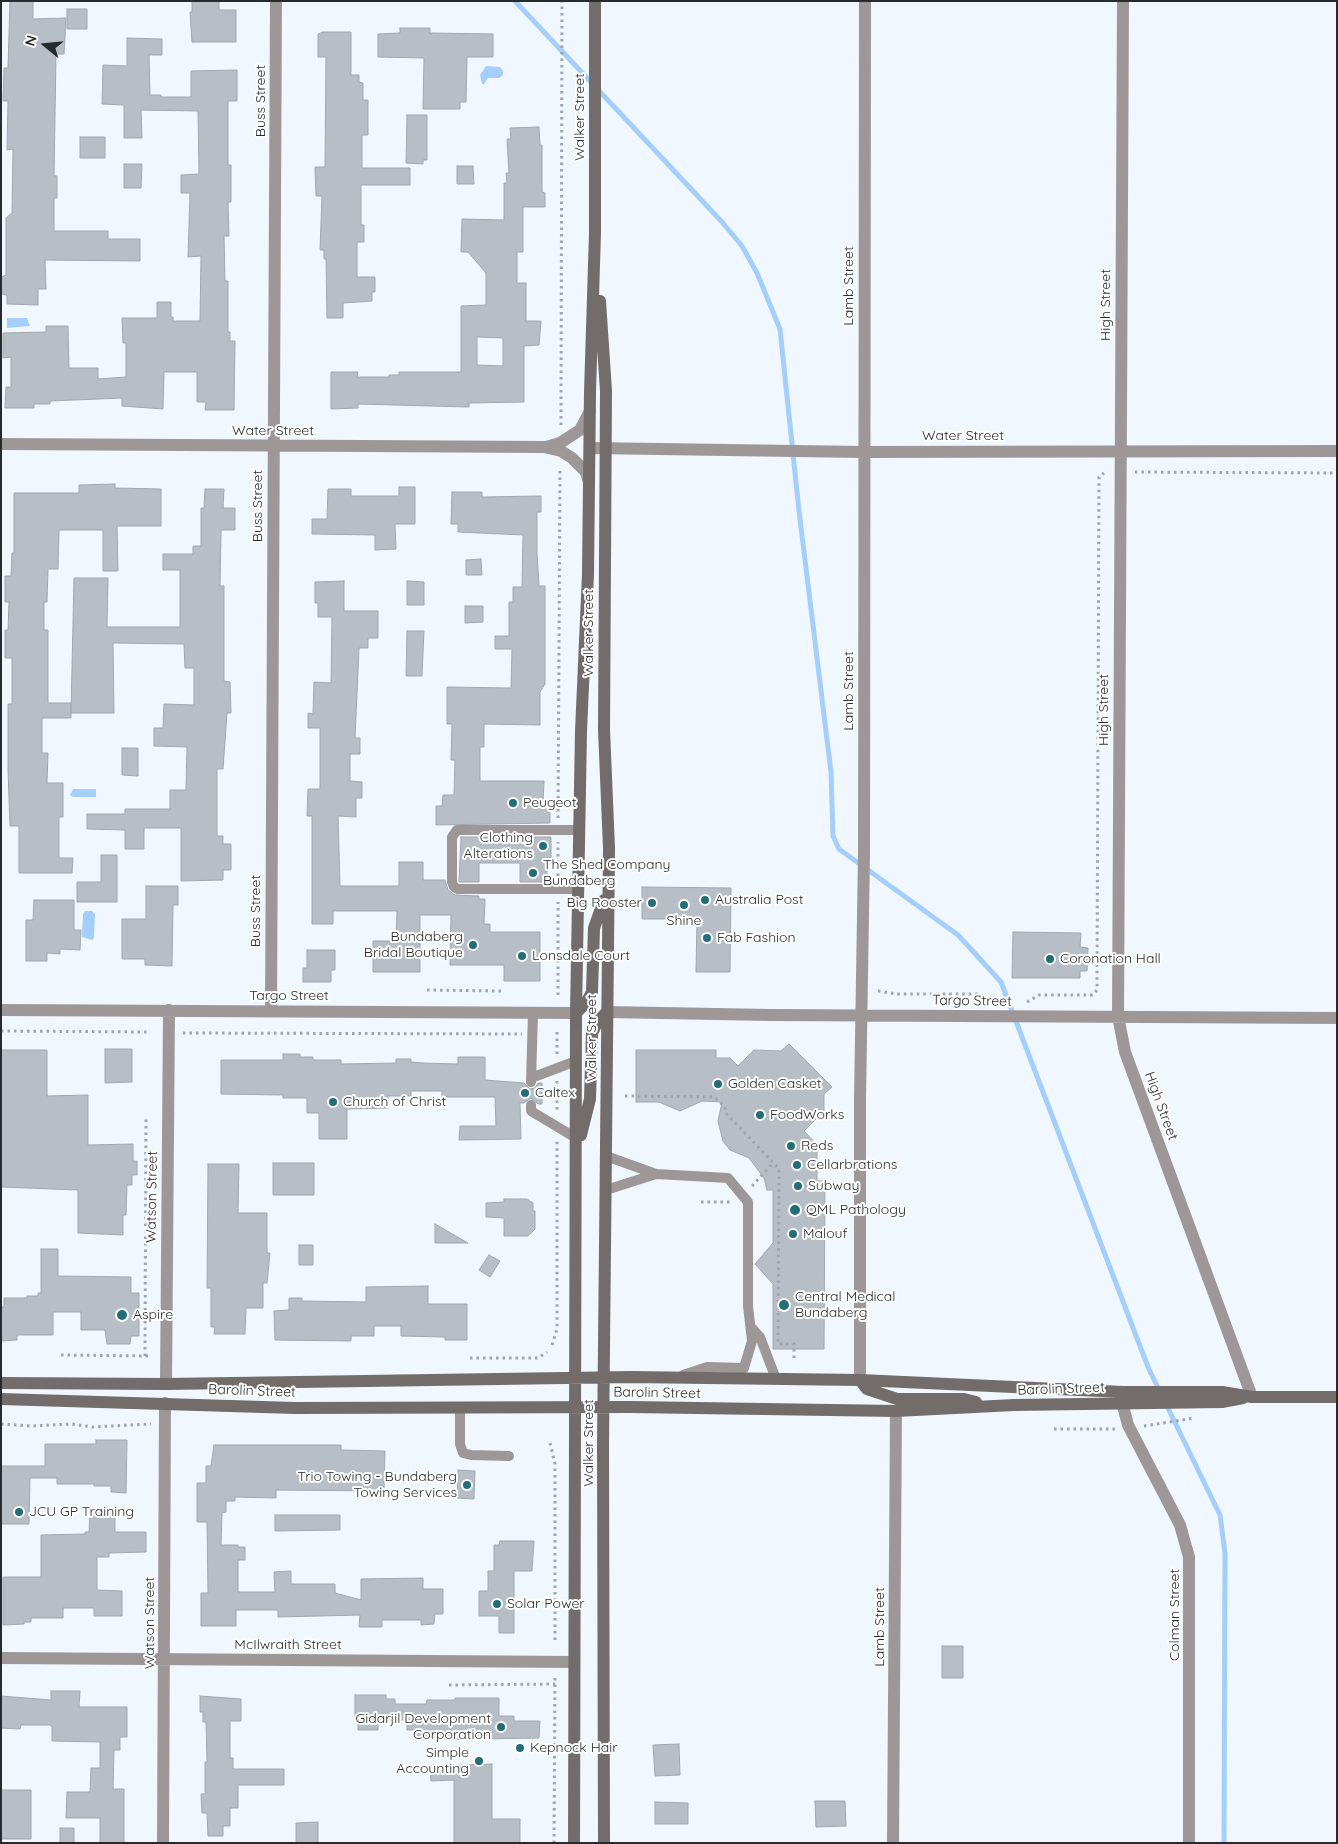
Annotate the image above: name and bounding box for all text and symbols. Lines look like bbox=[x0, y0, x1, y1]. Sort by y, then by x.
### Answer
north arrow bbox=[20, 20, 70, 70]
text: N bbox=[21, 33, 41, 48]
street label: Buss Street bbox=[253, 65, 269, 137]
street label: Walker Street bbox=[572, 73, 588, 161]
street label: Lamb Street bbox=[841, 246, 857, 326]
street label: High Street bbox=[1098, 269, 1114, 341]
street label: Water Street bbox=[232, 423, 314, 439]
street label: Water Street bbox=[922, 428, 1004, 444]
street label: Buss Street bbox=[250, 470, 266, 542]
street label: Walker Street bbox=[581, 589, 597, 677]
street label: Lamb Street bbox=[841, 651, 857, 731]
street label: High Street bbox=[1096, 674, 1112, 746]
place label: Peugeot bbox=[523, 795, 577, 811]
marker: Peugeot bbox=[507, 797, 519, 809]
place label: Clothing Alterations bbox=[464, 830, 533, 862]
marker: Clothing Alterations bbox=[537, 840, 549, 852]
place label: The Shed Company Bundaberg bbox=[543, 857, 670, 890]
marker: The Shed Company Bundaberg bbox=[527, 867, 539, 879]
street label: Buss Street bbox=[248, 875, 264, 947]
place label: Australia Post bbox=[715, 892, 803, 908]
marker: Australia Post bbox=[699, 894, 711, 906]
place label: Big Rooster bbox=[567, 895, 642, 911]
marker: Big Rooster bbox=[646, 897, 658, 909]
marker: Shine bbox=[678, 899, 690, 911]
place label: Shine bbox=[667, 913, 701, 929]
place label: Bundaberg Bridal Boutique bbox=[364, 929, 463, 962]
place label: Fab Fashion bbox=[717, 930, 796, 946]
marker: Fab Fashion bbox=[701, 932, 713, 944]
marker: Bundaberg Bridal Boutique bbox=[467, 939, 479, 951]
place label: Lonsdale Court bbox=[532, 948, 630, 964]
marker: Lonsdale Court bbox=[516, 950, 528, 962]
place label: Coronation Hall bbox=[1060, 951, 1161, 967]
marker: Coronation Hall bbox=[1044, 953, 1056, 965]
street label: Targo Street bbox=[249, 988, 329, 1004]
street label: Targo Street bbox=[932, 992, 1012, 1010]
street label: Walker Street bbox=[584, 994, 600, 1082]
street label: High Street bbox=[1141, 1069, 1181, 1143]
place label: Golden Casket bbox=[728, 1076, 822, 1092]
marker: Golden Casket bbox=[712, 1078, 724, 1090]
place label: Caltex bbox=[535, 1085, 575, 1101]
marker: Caltex bbox=[519, 1087, 531, 1099]
place label: Church of Christ bbox=[343, 1094, 446, 1110]
marker: Church of Christ bbox=[327, 1096, 339, 1108]
place label: FoodWorks bbox=[770, 1107, 844, 1123]
marker: FoodWorks bbox=[754, 1109, 766, 1121]
place label: Reds bbox=[801, 1138, 833, 1154]
marker: Reds bbox=[785, 1140, 797, 1152]
street label: Watson Street bbox=[143, 1151, 161, 1243]
place label: Cellarbrations bbox=[807, 1157, 897, 1173]
marker: Cellarbrations bbox=[791, 1159, 803, 1171]
place label: Subway bbox=[808, 1178, 859, 1194]
marker: Subway bbox=[792, 1180, 804, 1192]
place label: QML Pathology bbox=[806, 1202, 906, 1218]
marker: QML Pathology bbox=[788, 1203, 802, 1217]
place label: Malouf bbox=[803, 1226, 848, 1242]
marker: Malouf bbox=[787, 1228, 799, 1240]
place label: Central Medical Bundaberg bbox=[795, 1289, 896, 1321]
marker: Central Medical Bundaberg bbox=[777, 1298, 791, 1312]
place label: Aspire bbox=[133, 1307, 173, 1323]
marker: Aspire bbox=[115, 1308, 129, 1322]
street label: Barolin Street bbox=[1017, 1379, 1105, 1399]
street label: Barolin Street bbox=[208, 1381, 296, 1401]
street label: Barolin Street bbox=[613, 1384, 701, 1402]
street label: Walker Street bbox=[581, 1399, 597, 1487]
place label: Trio Towing - Bundaberg Towing Services bbox=[298, 1469, 457, 1501]
marker: Trio Towing - Bundaberg Towing Services bbox=[461, 1479, 473, 1491]
place label: JCU GP Training bbox=[29, 1504, 134, 1520]
marker: JCU GP Training bbox=[13, 1506, 25, 1518]
street label: Colman Street bbox=[1167, 1569, 1183, 1661]
street label: Watson Street bbox=[142, 1577, 158, 1669]
street label: Lamb Street bbox=[872, 1587, 888, 1667]
place label: Solar Power bbox=[507, 1596, 585, 1612]
marker: Solar Power bbox=[491, 1598, 503, 1610]
street label: McIlwraith Street bbox=[234, 1637, 342, 1653]
place label: Gidarjil Development Corporation bbox=[355, 1711, 491, 1744]
marker: Gidarjil Development Corporation bbox=[495, 1721, 507, 1733]
place label: Kepnock Hair bbox=[530, 1740, 618, 1756]
marker: Kepnock Hair bbox=[514, 1742, 526, 1754]
place label: Simple Accounting bbox=[396, 1745, 469, 1778]
marker: Simple Accounting bbox=[473, 1755, 485, 1767]

